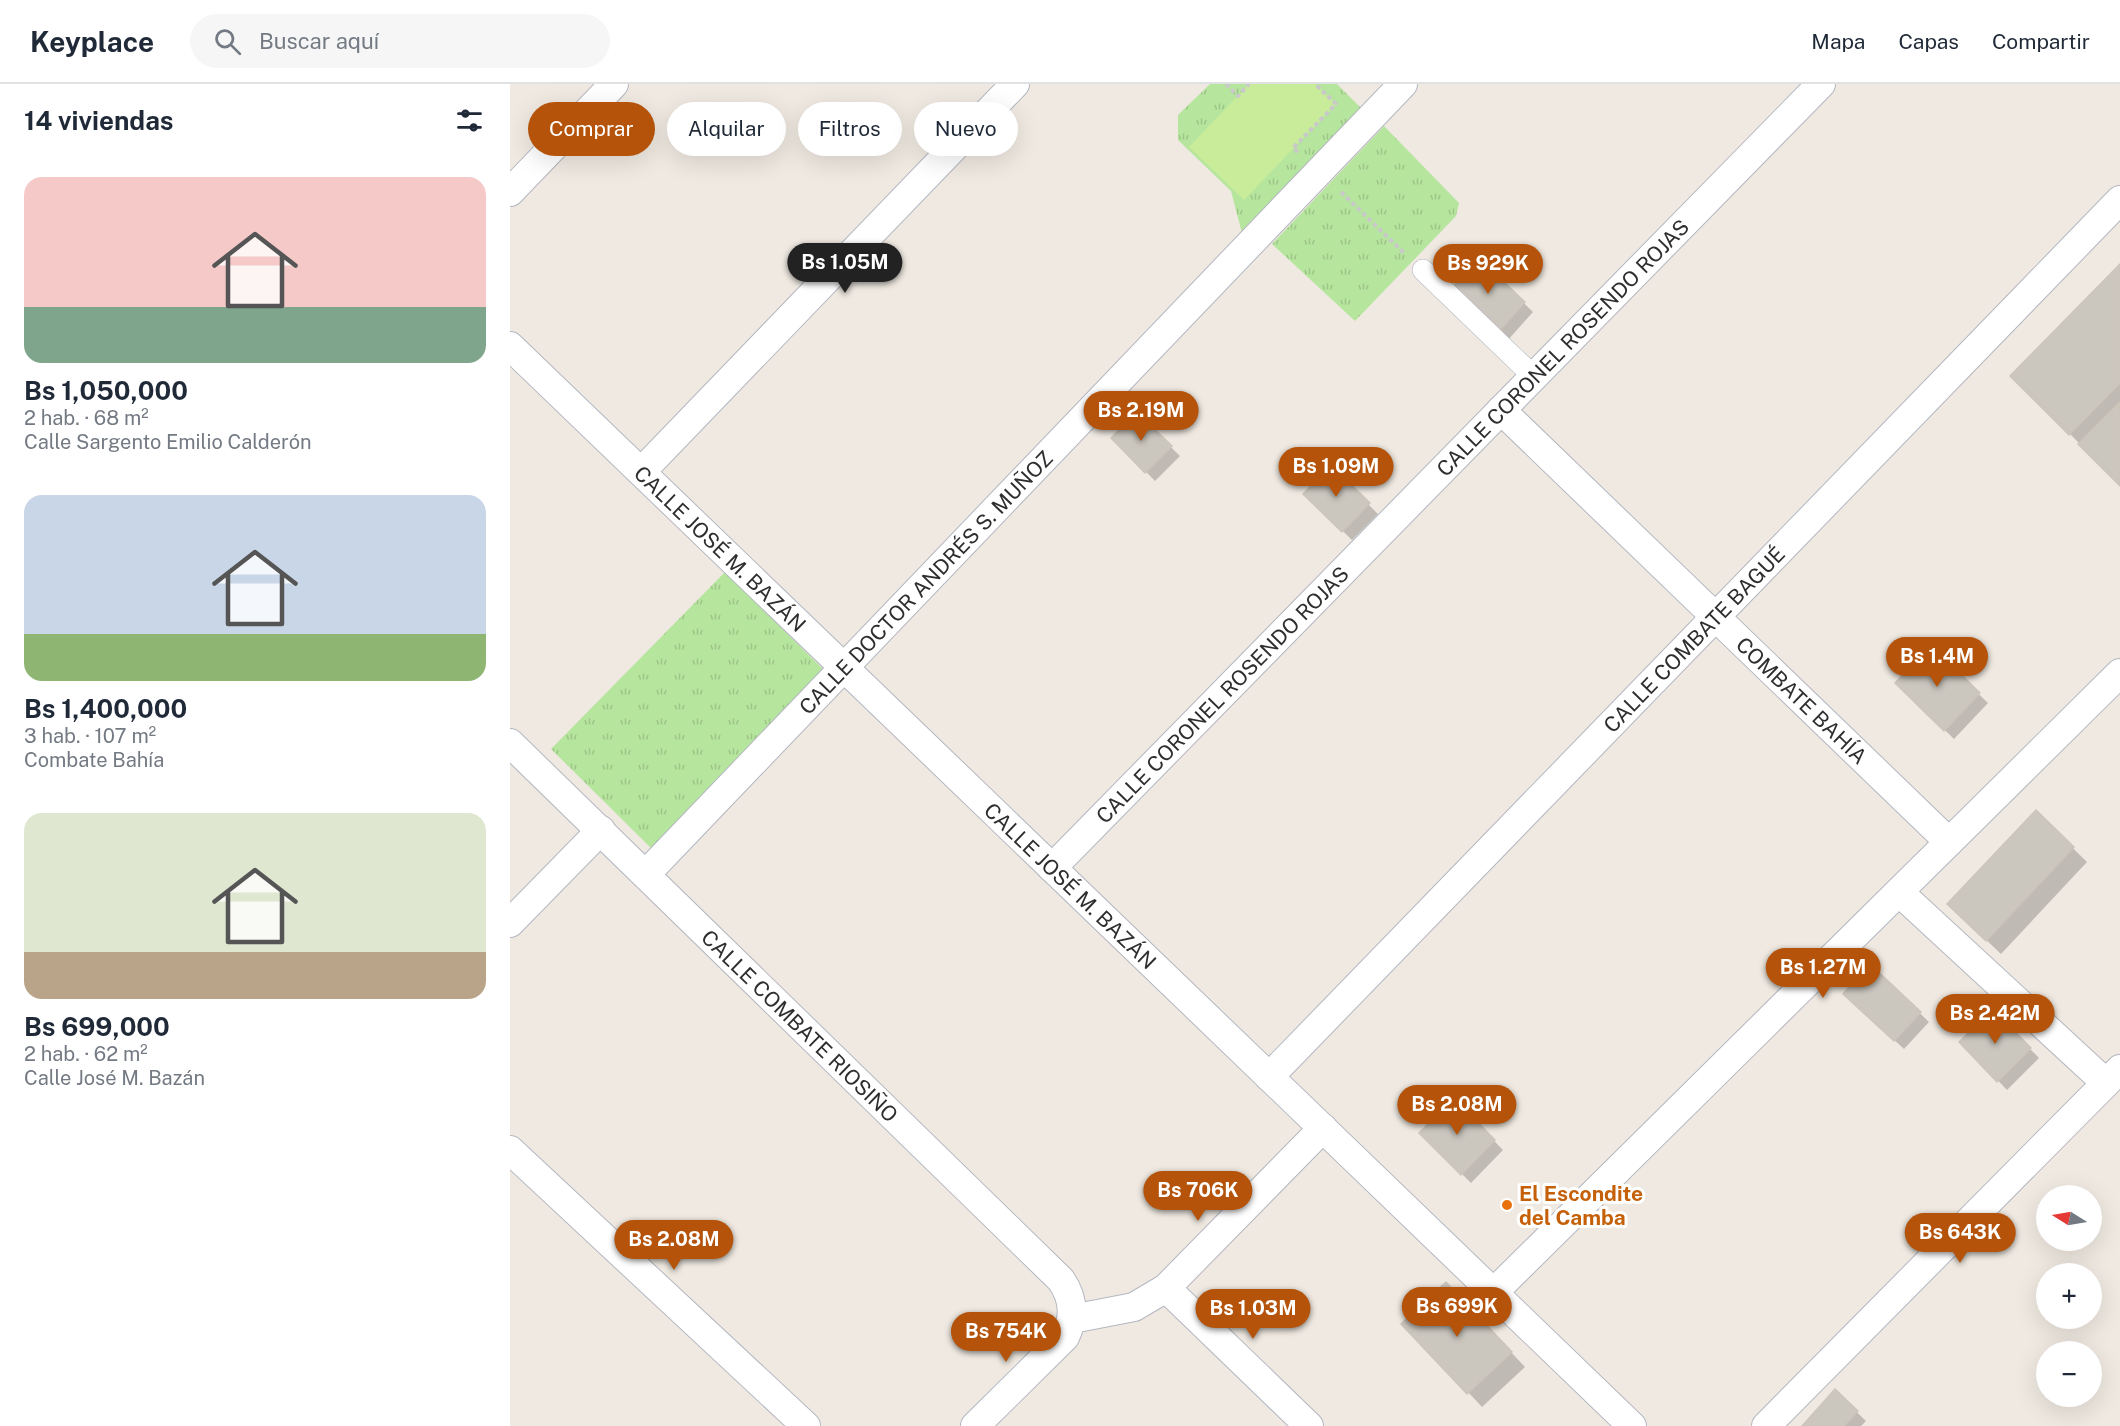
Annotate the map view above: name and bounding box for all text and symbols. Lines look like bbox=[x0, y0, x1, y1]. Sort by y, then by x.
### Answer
search box bbox=[190, 14, 610, 68]
text: Keyplace bbox=[30, 25, 154, 58]
icon: search bbox=[211, 25, 244, 58]
text: Buscar aquí bbox=[259, 28, 379, 54]
text: Mapa bbox=[1811, 29, 1865, 54]
text: Capas bbox=[1898, 29, 1959, 54]
text: Compartir bbox=[1992, 29, 2090, 54]
chip: Comprar bbox=[528, 102, 655, 156]
chip: Alquilar bbox=[667, 102, 786, 156]
chip: Filtros bbox=[798, 102, 902, 156]
chip: Nuevo bbox=[914, 102, 1018, 156]
icon: filters bbox=[453, 104, 486, 137]
text: 14 viviendas bbox=[24, 105, 173, 136]
street label: CALLE CORONEL ROSENDO ROJAS bbox=[1431, 214, 1694, 481]
icon: home bbox=[201, 216, 309, 324]
pin: Bs 1.05M bbox=[783, 243, 907, 294]
pin: Bs 929K bbox=[1433, 244, 1543, 295]
text: Bs 1.05M bbox=[801, 250, 889, 274]
text: Bs 929K bbox=[1447, 251, 1529, 275]
text: Bs 1,050,000 bbox=[24, 375, 188, 406]
pin: Bs 2.19M bbox=[1079, 391, 1203, 442]
text: Bs 2.19M bbox=[1098, 398, 1184, 422]
text: 2 hab. · 68 m² bbox=[24, 406, 149, 430]
text: Calle Sargento Emilio Calderón bbox=[24, 430, 312, 454]
street label: CALLE DOCTOR ANDRÉS S. MUÑOZ bbox=[794, 445, 1057, 719]
pin: Bs 1.09M bbox=[1274, 447, 1398, 498]
text: Bs 1.09M bbox=[1293, 454, 1379, 478]
street label: CALLE JOSÉ M. BAZÁN bbox=[629, 460, 811, 637]
icon: home bbox=[201, 534, 309, 642]
street label: CALLE COMBATE BAGUÉ bbox=[1598, 541, 1789, 737]
street label: CALLE CORONEL ROSENDO ROJAS bbox=[1091, 561, 1354, 828]
street label: COMBATE BAHÍA bbox=[1731, 631, 1873, 769]
pin: Bs 1.4M bbox=[1882, 637, 1992, 688]
text: Bs 1.4M bbox=[1900, 644, 1974, 668]
text: Bs 1,400,000 bbox=[24, 693, 187, 724]
text: 3 hab. · 107 m² bbox=[24, 724, 156, 748]
text: Combate Bahía bbox=[24, 748, 164, 772]
street label: CALLE JOSÉ M. BAZÁN bbox=[979, 797, 1162, 974]
icon: home bbox=[201, 852, 309, 960]
street label: CALLE COMBATE RIOSIÑO bbox=[697, 924, 903, 1127]
pin: Bs 1.27M bbox=[1761, 948, 1885, 999]
text: Bs 1.27M bbox=[1780, 955, 1866, 979]
pin: Bs 2.42M bbox=[1933, 994, 2057, 1045]
text: Bs 2.42M bbox=[1950, 1001, 2040, 1025]
text: Bs 699,000 bbox=[24, 1011, 170, 1042]
text: 2 hab. · 62 m² bbox=[24, 1042, 148, 1066]
text: Calle José M. Bazán bbox=[24, 1066, 205, 1090]
pin: Bs 2.08M bbox=[1395, 1085, 1519, 1136]
text: Bs 2.08M bbox=[1411, 1092, 1503, 1116]
pin: Bs 706K bbox=[1143, 1171, 1253, 1222]
text: Bs 706K bbox=[1157, 1178, 1239, 1202]
place label: El Escondite del Camba bbox=[1519, 1181, 1643, 1230]
north arrow bbox=[2036, 1185, 2102, 1251]
map controls bbox=[2036, 1185, 2102, 1407]
marker: El Escondite del Camba bbox=[1500, 1198, 1514, 1212]
pin: Bs 643K bbox=[1905, 1213, 2015, 1264]
pin: Bs 2.08M bbox=[612, 1220, 736, 1271]
text: Bs 643K bbox=[1919, 1220, 2001, 1244]
text: Bs 2.08M bbox=[628, 1227, 720, 1251]
button: + bbox=[2036, 1263, 2102, 1329]
pin: Bs 699K bbox=[1402, 1287, 1512, 1338]
pin: Bs 1.03M bbox=[1191, 1289, 1315, 1340]
text: Bs 699K bbox=[1416, 1294, 1498, 1318]
text: Bs 1.03M bbox=[1209, 1296, 1297, 1320]
pin: Bs 754K bbox=[951, 1312, 1061, 1363]
text: Bs 754K bbox=[965, 1319, 1047, 1343]
button: − bbox=[2036, 1341, 2102, 1407]

